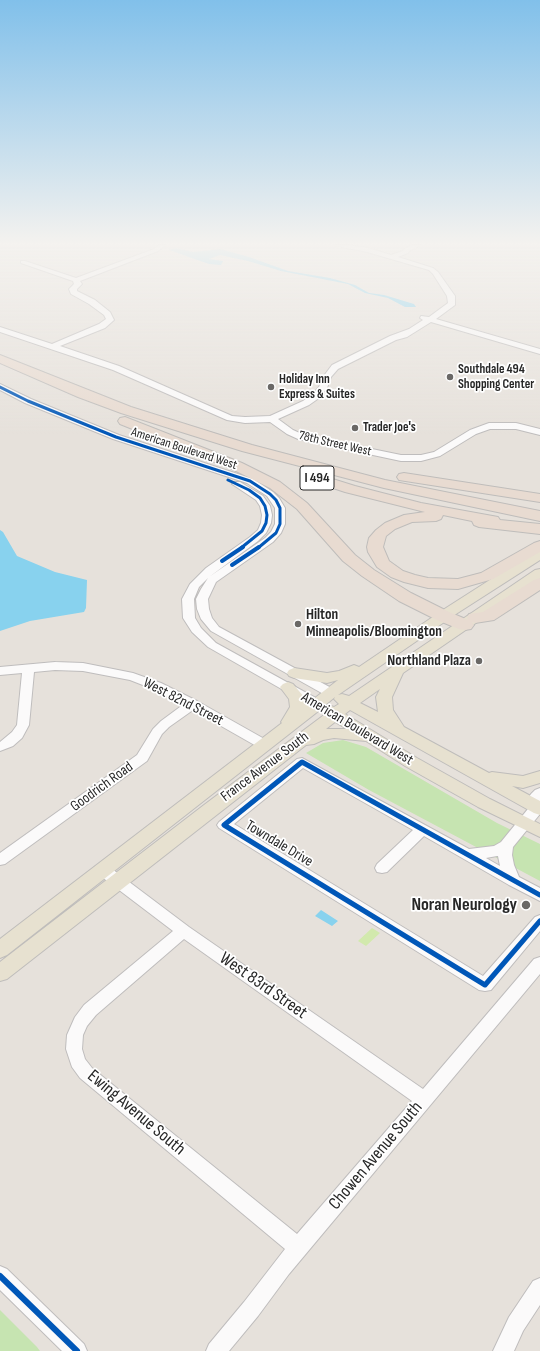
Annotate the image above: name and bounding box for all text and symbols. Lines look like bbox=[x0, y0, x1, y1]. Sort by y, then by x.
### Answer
place label: Southdale 494 Shopping Center bbox=[458, 362, 534, 393]
place label: Holiday Inn Express & Suites bbox=[279, 372, 355, 403]
marker: Southdale 494 Shopping Center bbox=[445, 372, 455, 382]
marker: Holiday Inn Express & Suites bbox=[266, 382, 276, 392]
place label: Trader Joe's bbox=[363, 420, 416, 436]
marker: Trader Joe's bbox=[350, 423, 360, 433]
street label: American Boulevard West bbox=[129, 425, 239, 473]
street label: 78th Street West bbox=[297, 428, 373, 460]
road number: I 494 bbox=[300, 466, 334, 490]
place label: Hilton Minneapolis/Bloomington bbox=[306, 606, 442, 641]
marker: Hilton Minneapolis/Bloomington bbox=[293, 619, 303, 629]
place label: Northland Plaza bbox=[387, 652, 471, 670]
marker: Northland Plaza bbox=[474, 656, 484, 666]
street label: West 82nd Street bbox=[140, 674, 226, 730]
street label: American Boulevard West bbox=[298, 689, 416, 769]
street label: France Avenue South bbox=[218, 728, 312, 806]
street label: Goodrich Road bbox=[67, 758, 137, 816]
street label: Towndale Drive bbox=[242, 817, 316, 871]
place label: Noran Neurology bbox=[411, 894, 517, 916]
marker: Noran Neurology bbox=[520, 899, 532, 911]
street label: West 83rd Street bbox=[215, 948, 311, 1024]
street label: Ewing Avenue South bbox=[83, 1066, 189, 1160]
street label: Chowen Avenue South bbox=[325, 1098, 427, 1214]

